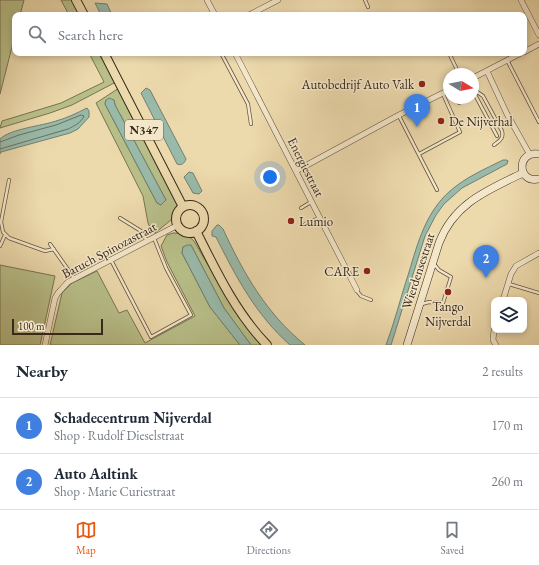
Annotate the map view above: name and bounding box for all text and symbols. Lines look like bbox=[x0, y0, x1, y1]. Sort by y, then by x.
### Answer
search box bbox=[12, 12, 527, 56]
icon: search bbox=[26, 23, 48, 45]
text: Search here bbox=[58, 25, 123, 44]
north arrow bbox=[443, 68, 479, 104]
place label: Autobedrijf Auto Valk bbox=[300, 76, 415, 93]
marker: Autobedrijf Auto Valk bbox=[417, 79, 427, 89]
pin: 1 bbox=[404, 94, 430, 127]
place label: De Nijverhal bbox=[449, 113, 513, 130]
marker: De Nijverhal bbox=[436, 116, 446, 126]
road number: N347 bbox=[125, 120, 163, 140]
street label: Energiestraat bbox=[284, 134, 328, 200]
your location bbox=[260, 167, 280, 187]
place label: Lumio bbox=[299, 213, 333, 230]
marker: Lumio bbox=[286, 216, 296, 226]
street label: Baruch Spinozastraat bbox=[59, 218, 159, 282]
street label: Wierdensestraat bbox=[398, 231, 438, 311]
pin: 2 bbox=[473, 245, 499, 278]
place label: CARE bbox=[324, 263, 359, 280]
marker: CARE bbox=[362, 266, 372, 276]
marker: Tango Nijverdal bbox=[443, 287, 453, 297]
map controls bbox=[491, 297, 527, 333]
button: layers bbox=[491, 297, 527, 333]
place label: Tango Nijverdal bbox=[425, 298, 471, 330]
scale bar bbox=[12, 317, 103, 336]
text: 100 m bbox=[18, 319, 45, 333]
text: Nearby bbox=[16, 360, 68, 382]
text: 2 results bbox=[482, 363, 523, 380]
text: Schadecentrum Nijverdal bbox=[54, 408, 212, 427]
text: 1 bbox=[26, 417, 32, 434]
text: 170 m bbox=[492, 417, 523, 434]
text: Shop · Rudolf Dieselstraat bbox=[54, 427, 184, 444]
text: Auto Aaltink bbox=[54, 464, 138, 483]
text: 2 bbox=[26, 473, 32, 490]
text: 260 m bbox=[492, 473, 523, 490]
text: Shop · Marie Curiestraat bbox=[54, 483, 175, 500]
tab: Map bbox=[75, 519, 97, 557]
tab: Directions bbox=[247, 519, 291, 557]
tab: Saved bbox=[441, 519, 464, 557]

